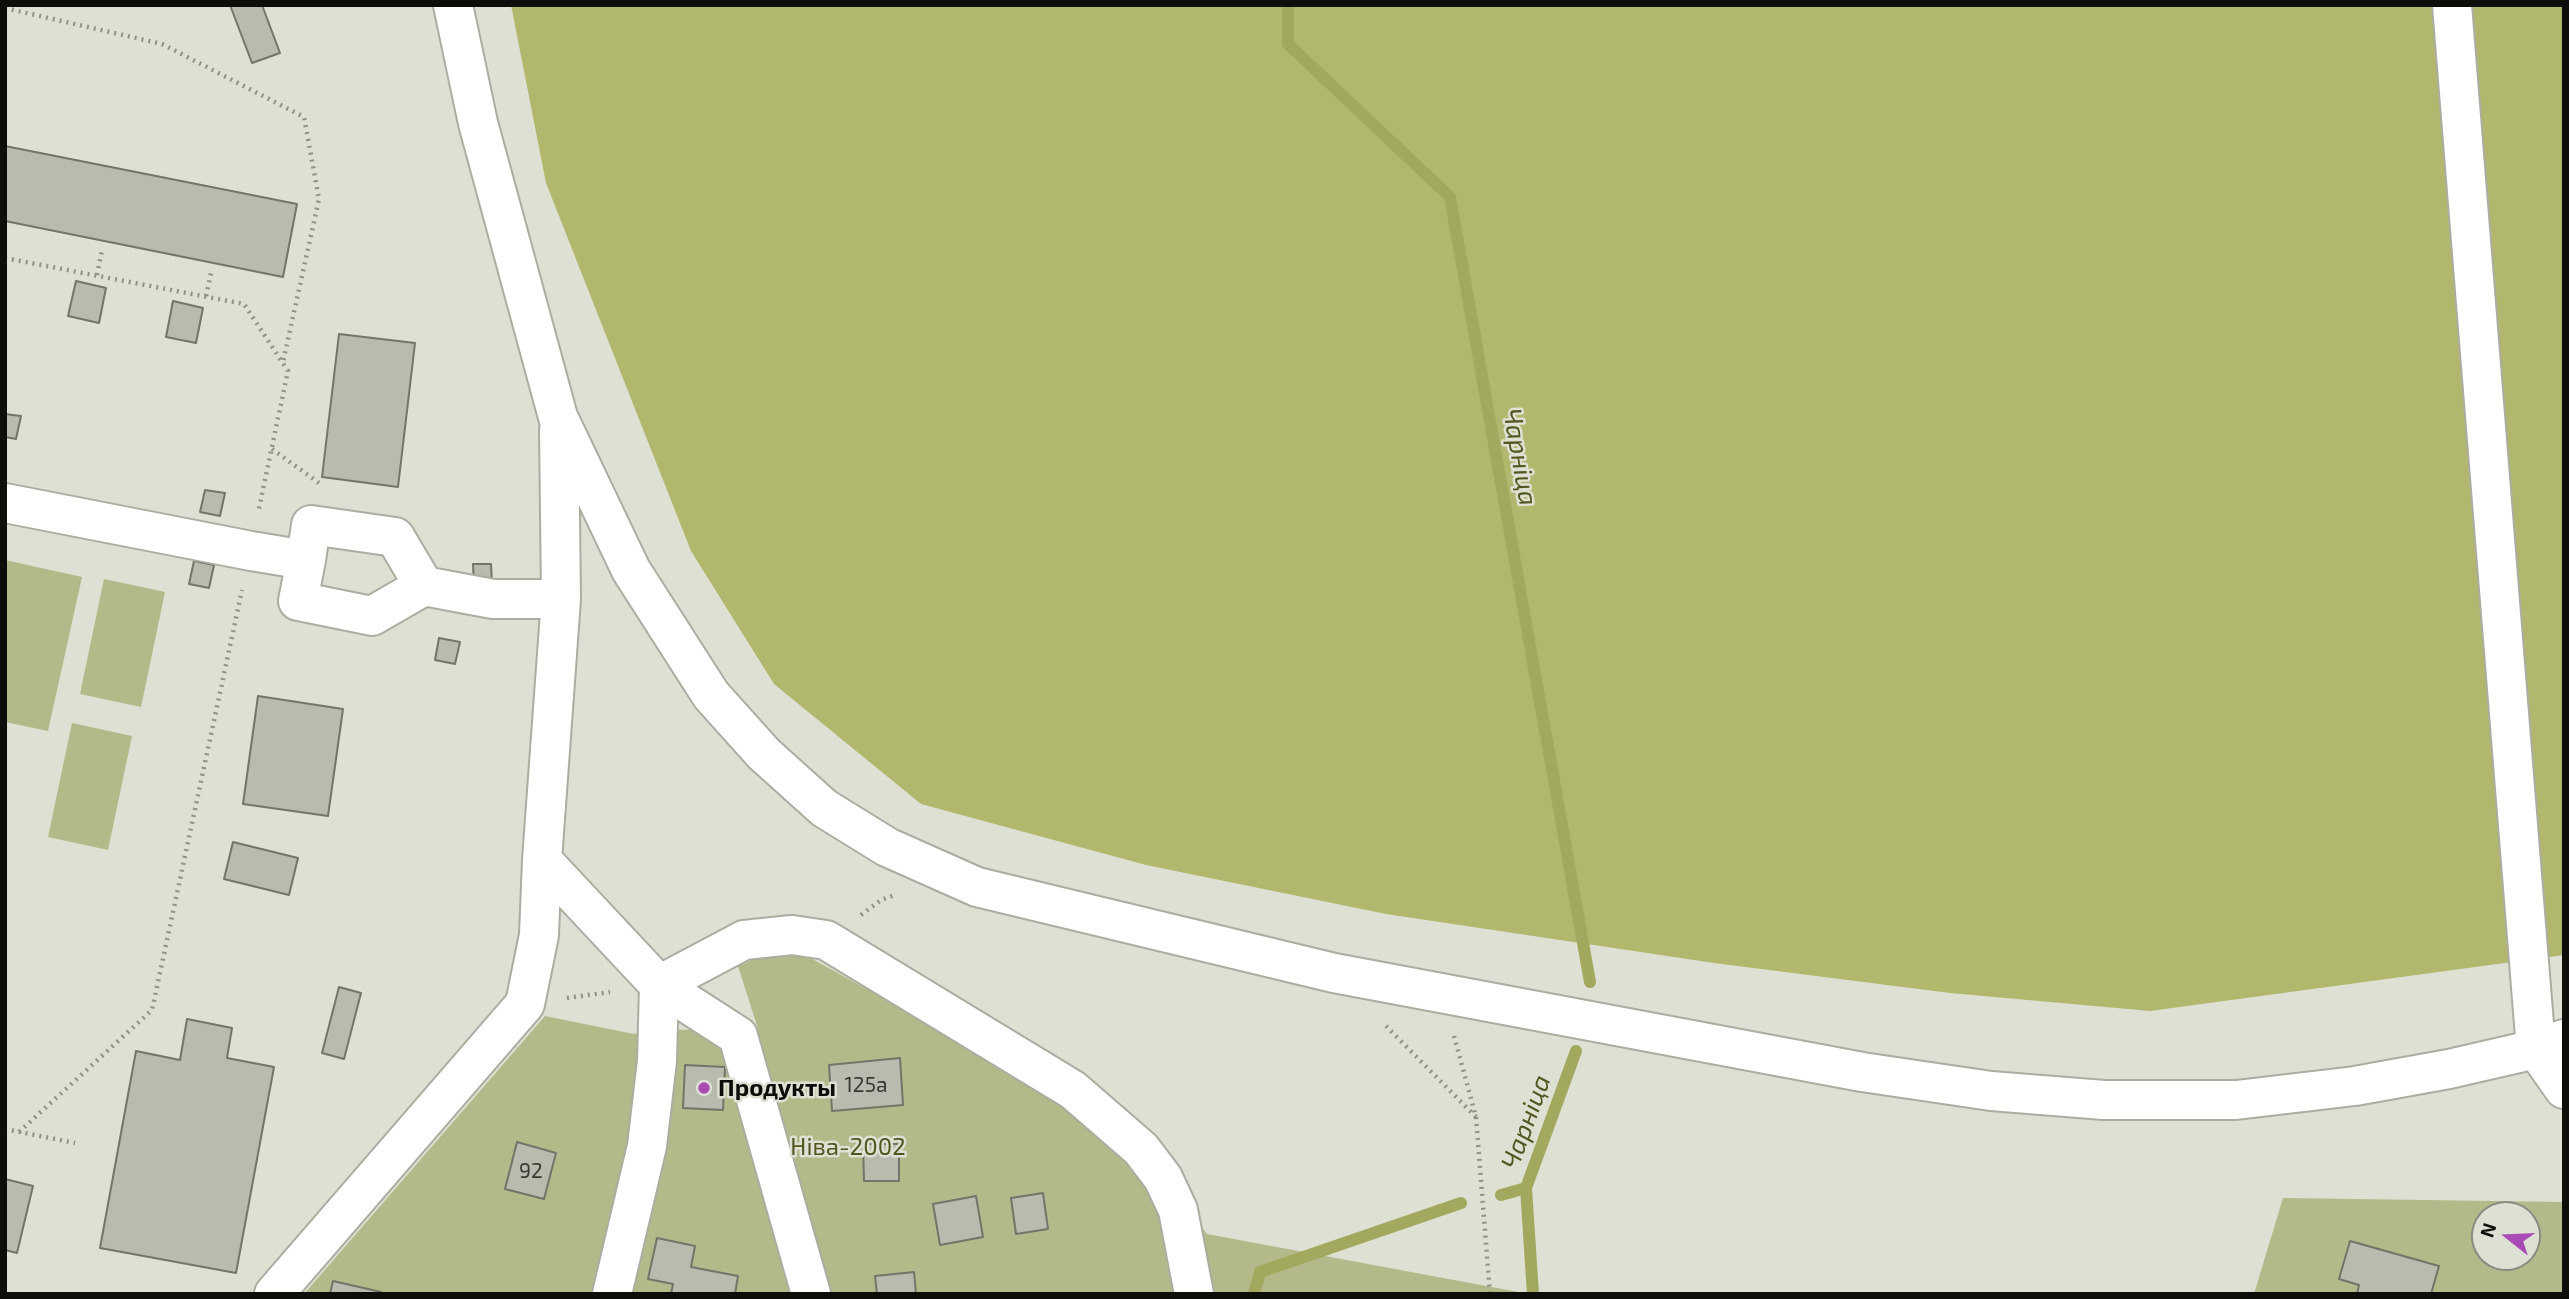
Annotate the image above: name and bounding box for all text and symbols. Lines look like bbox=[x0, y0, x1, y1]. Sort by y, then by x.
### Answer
water label: Чарніца bbox=[1496, 406, 1544, 508]
water label: Чарніца bbox=[1495, 1071, 1557, 1173]
house number: 125а bbox=[844, 1072, 888, 1098]
place label: Продукты bbox=[718, 1074, 836, 1102]
marker: Продукты bbox=[696, 1080, 712, 1096]
park label: Ніва-2002 bbox=[790, 1133, 906, 1161]
house number: 92 bbox=[519, 1158, 543, 1184]
north arrow bbox=[2471, 1201, 2541, 1271]
text: N bbox=[2474, 1220, 2501, 1240]

